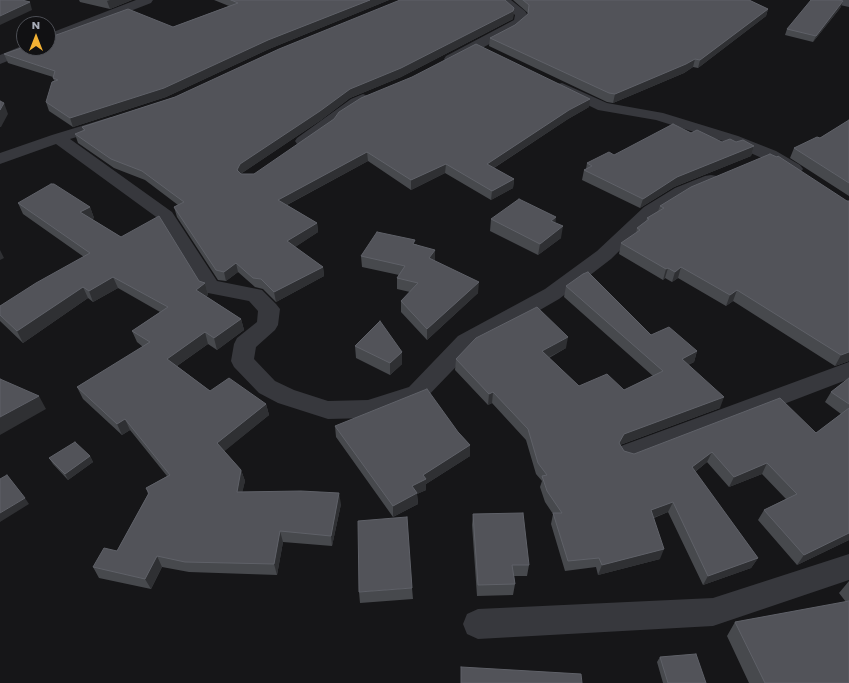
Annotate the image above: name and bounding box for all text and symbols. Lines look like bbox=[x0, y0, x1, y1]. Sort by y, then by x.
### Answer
north arrow bbox=[16, 16, 56, 56]
text: N bbox=[32, 17, 40, 33]

